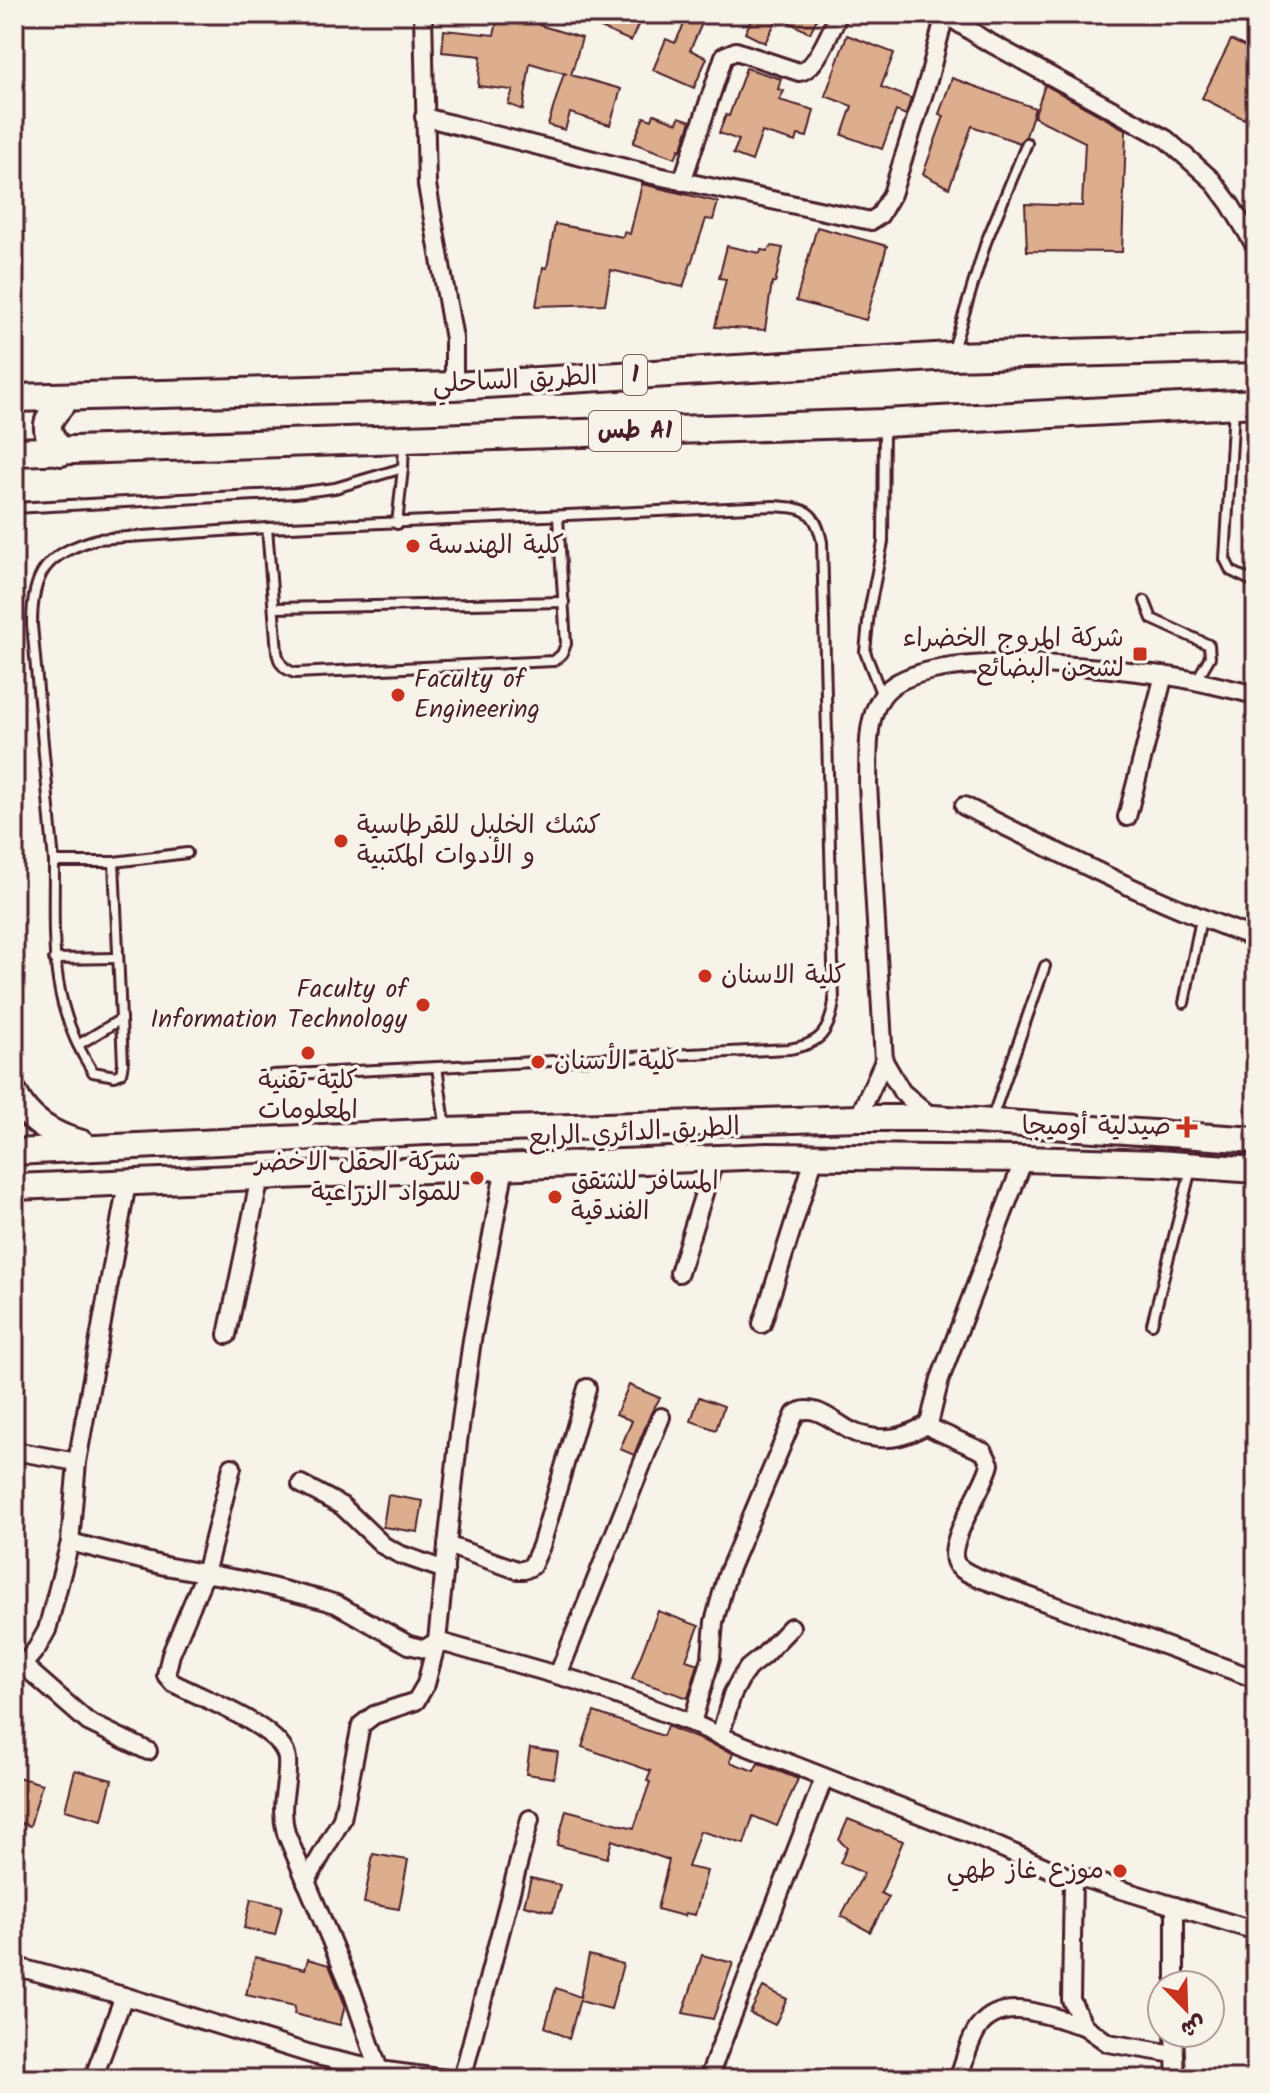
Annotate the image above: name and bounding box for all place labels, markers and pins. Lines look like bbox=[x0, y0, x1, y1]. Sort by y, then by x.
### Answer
place label: كلية الهندسة bbox=[429, 525, 564, 567]
marker: كلية الهندسة bbox=[404, 537, 422, 555]
place label: شركة المروج الخضراء لشحن البضائع bbox=[903, 618, 1124, 690]
marker: شركة المروج الخضراء لشحن البضائع bbox=[1131, 645, 1149, 663]
place label: Faculty of Engineering bbox=[414, 659, 540, 731]
marker: Faculty of Engineering bbox=[389, 686, 407, 704]
place label: كشك الخليل للقرطاسية و الأدوات المكتبية bbox=[357, 805, 601, 877]
marker: كشك الخليل للقرطاسية و الأدوات المكتبية bbox=[332, 832, 350, 850]
place label: كلية الاسنان bbox=[721, 955, 846, 997]
marker: كلية الاسنان bbox=[696, 967, 714, 985]
place label: Faculty of Information Technology bbox=[150, 969, 409, 1041]
marker: Faculty of Information Technology bbox=[414, 996, 432, 1014]
place label: كلية الأسنان bbox=[554, 1041, 679, 1083]
marker: كلية تقنية المعلومات bbox=[299, 1044, 317, 1062]
marker: كلية الأسنان bbox=[529, 1053, 547, 1071]
place label: كلية تقنية المعلومات bbox=[258, 1060, 358, 1132]
place label: صيدلية أوميجا bbox=[1022, 1106, 1171, 1148]
marker: صيدلية أوميجا bbox=[1178, 1118, 1196, 1136]
place label: شركة الحقل الاخضر للمواد الزراعية bbox=[253, 1142, 461, 1214]
place label: المسافر للشقق الفندقية bbox=[571, 1161, 719, 1233]
marker: شركة الحقل الاخضر للمواد الزراعية bbox=[468, 1169, 486, 1187]
marker: المسافر للشقق الفندقية bbox=[546, 1188, 564, 1206]
place label: موزع غاز طهي bbox=[947, 1850, 1104, 1892]
marker: موزع غاز طهي bbox=[1111, 1862, 1129, 1880]

